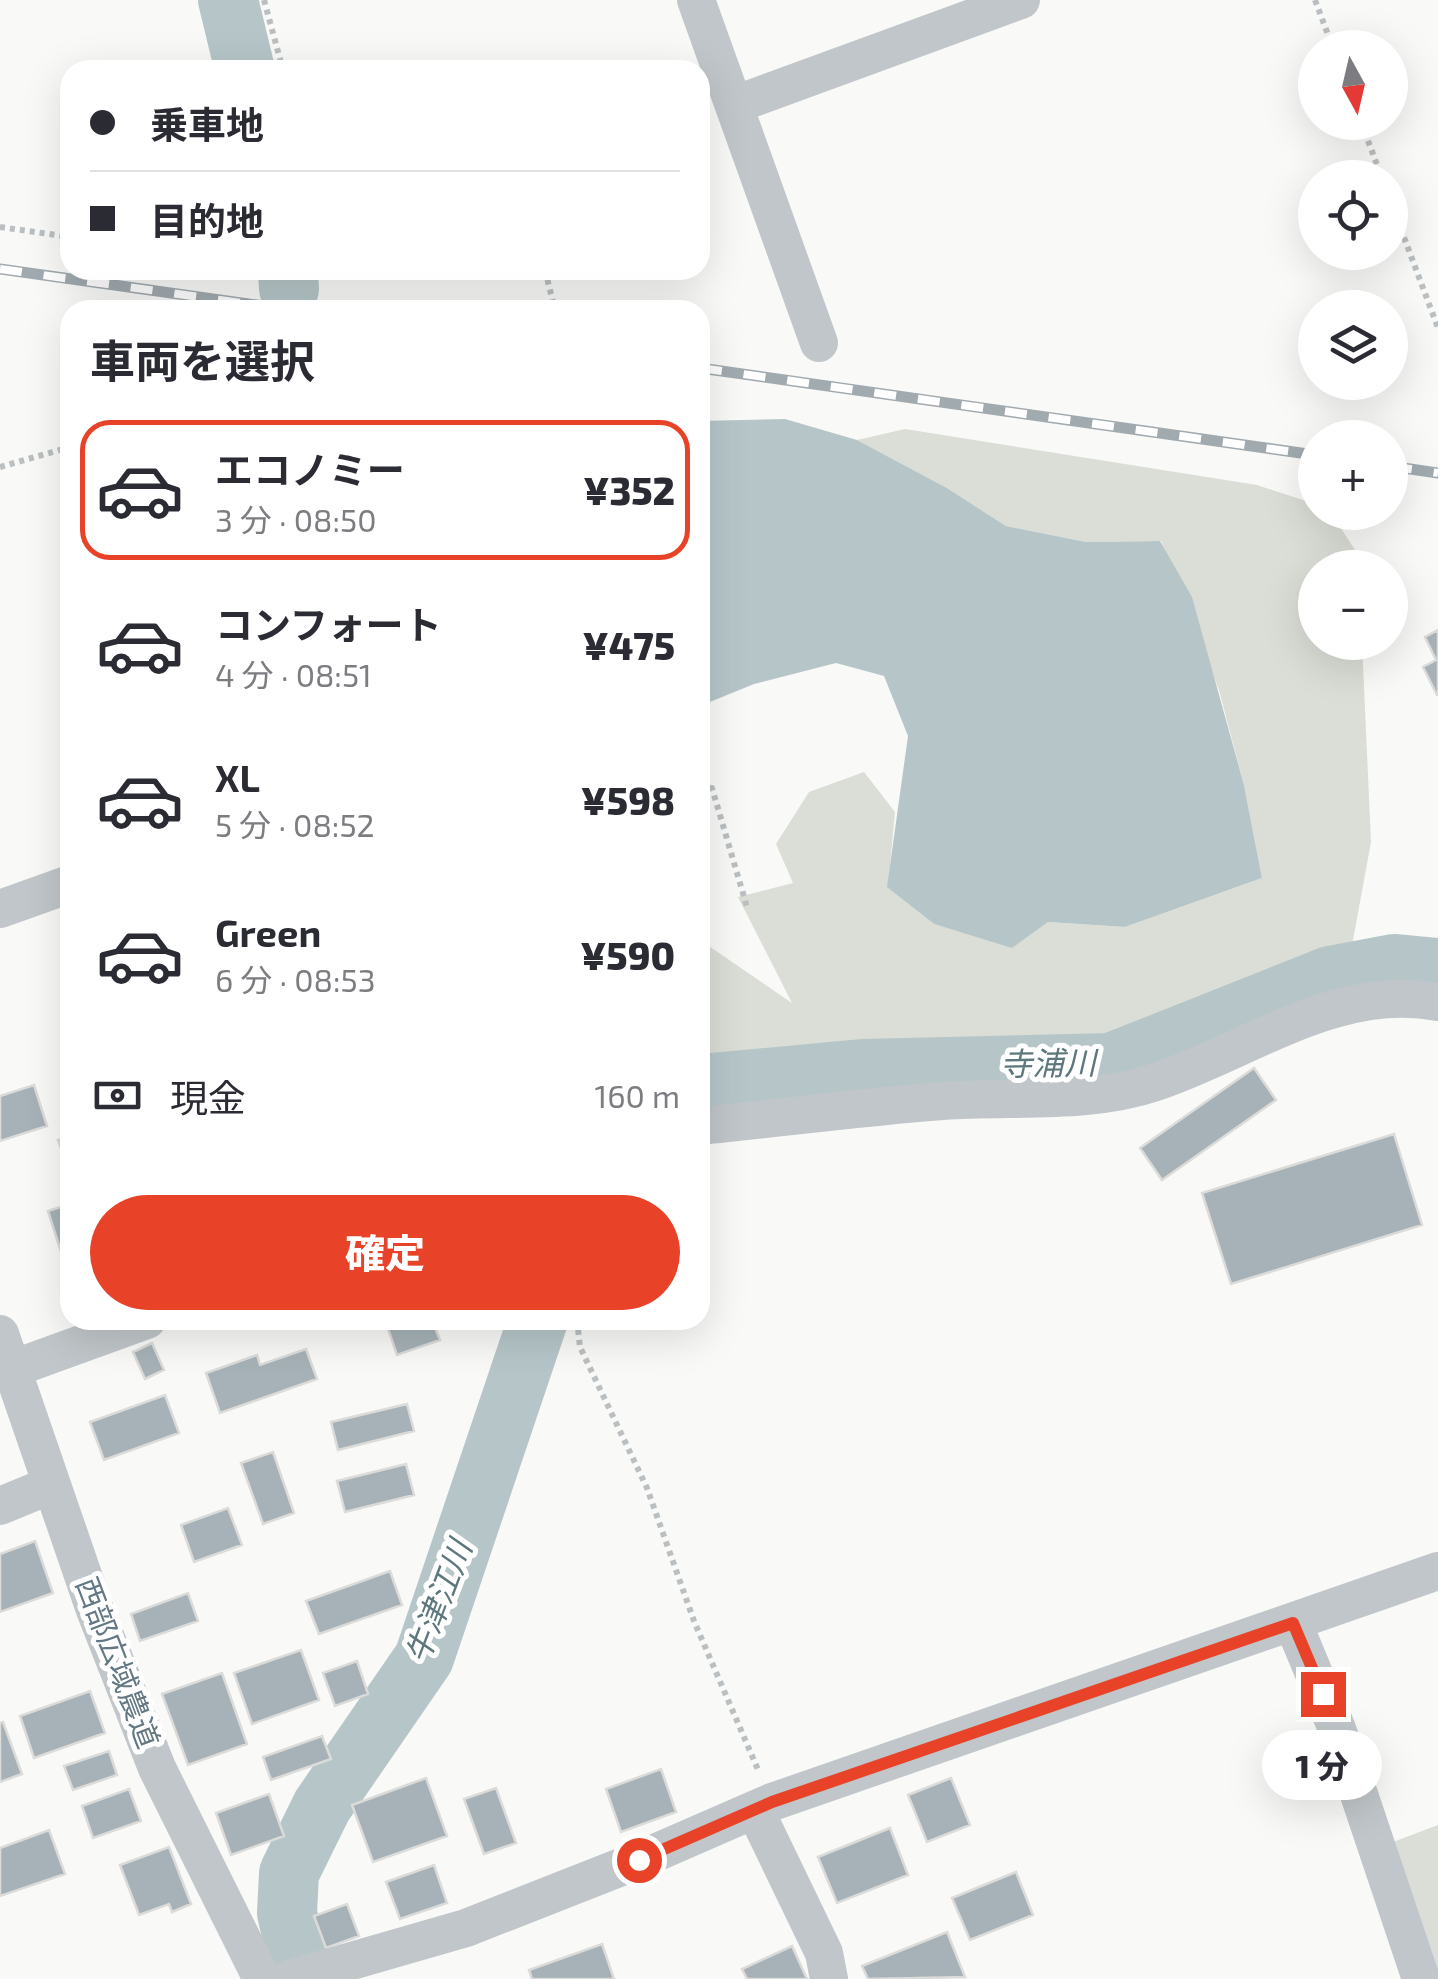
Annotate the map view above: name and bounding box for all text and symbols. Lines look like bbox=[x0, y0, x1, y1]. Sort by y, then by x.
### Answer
north arrow bbox=[1298, 30, 1408, 140]
map controls bbox=[1298, 30, 1408, 660]
text: 乗車地 bbox=[150, 101, 264, 147]
button: locate bbox=[1298, 160, 1408, 270]
text: 目的地 bbox=[150, 197, 264, 243]
button: layers bbox=[1298, 290, 1408, 400]
text: 車両を選択 bbox=[90, 333, 315, 387]
button: + bbox=[1298, 420, 1408, 530]
icon: car bbox=[95, 445, 185, 535]
text: エコノミー bbox=[215, 446, 405, 492]
text: ¥352 bbox=[583, 467, 675, 513]
text: 3 分 · 08:50 bbox=[215, 500, 376, 538]
button: − bbox=[1298, 550, 1408, 660]
icon: car bbox=[95, 600, 185, 690]
text: コンフォート bbox=[215, 601, 442, 647]
text: ¥475 bbox=[582, 622, 675, 668]
text: 4 分 · 08:51 bbox=[215, 655, 372, 693]
text: XL bbox=[215, 754, 260, 800]
icon: car bbox=[95, 755, 185, 845]
text: ¥598 bbox=[581, 777, 675, 823]
text: 5 分 · 08:52 bbox=[215, 805, 375, 843]
text: Green bbox=[215, 909, 321, 955]
icon: car bbox=[95, 910, 185, 1000]
text: ¥590 bbox=[580, 932, 675, 978]
text: 6 分 · 08:53 bbox=[215, 960, 375, 998]
water label: 寺浦川 bbox=[1000, 1042, 1099, 1082]
icon: cash bbox=[90, 1068, 145, 1123]
text: 現金 bbox=[170, 1074, 246, 1120]
text: 160 m bbox=[594, 1076, 680, 1114]
button: 確定 bbox=[90, 1195, 680, 1310]
water label: 牛津江川 bbox=[396, 1532, 479, 1668]
street label: 西部広域農道 bbox=[70, 1572, 168, 1753]
route end bbox=[1301, 1672, 1346, 1717]
callout: 1 分 bbox=[1263, 1729, 1383, 1799]
text: 1 分 bbox=[1295, 1746, 1349, 1784]
route start bbox=[617, 1838, 662, 1883]

